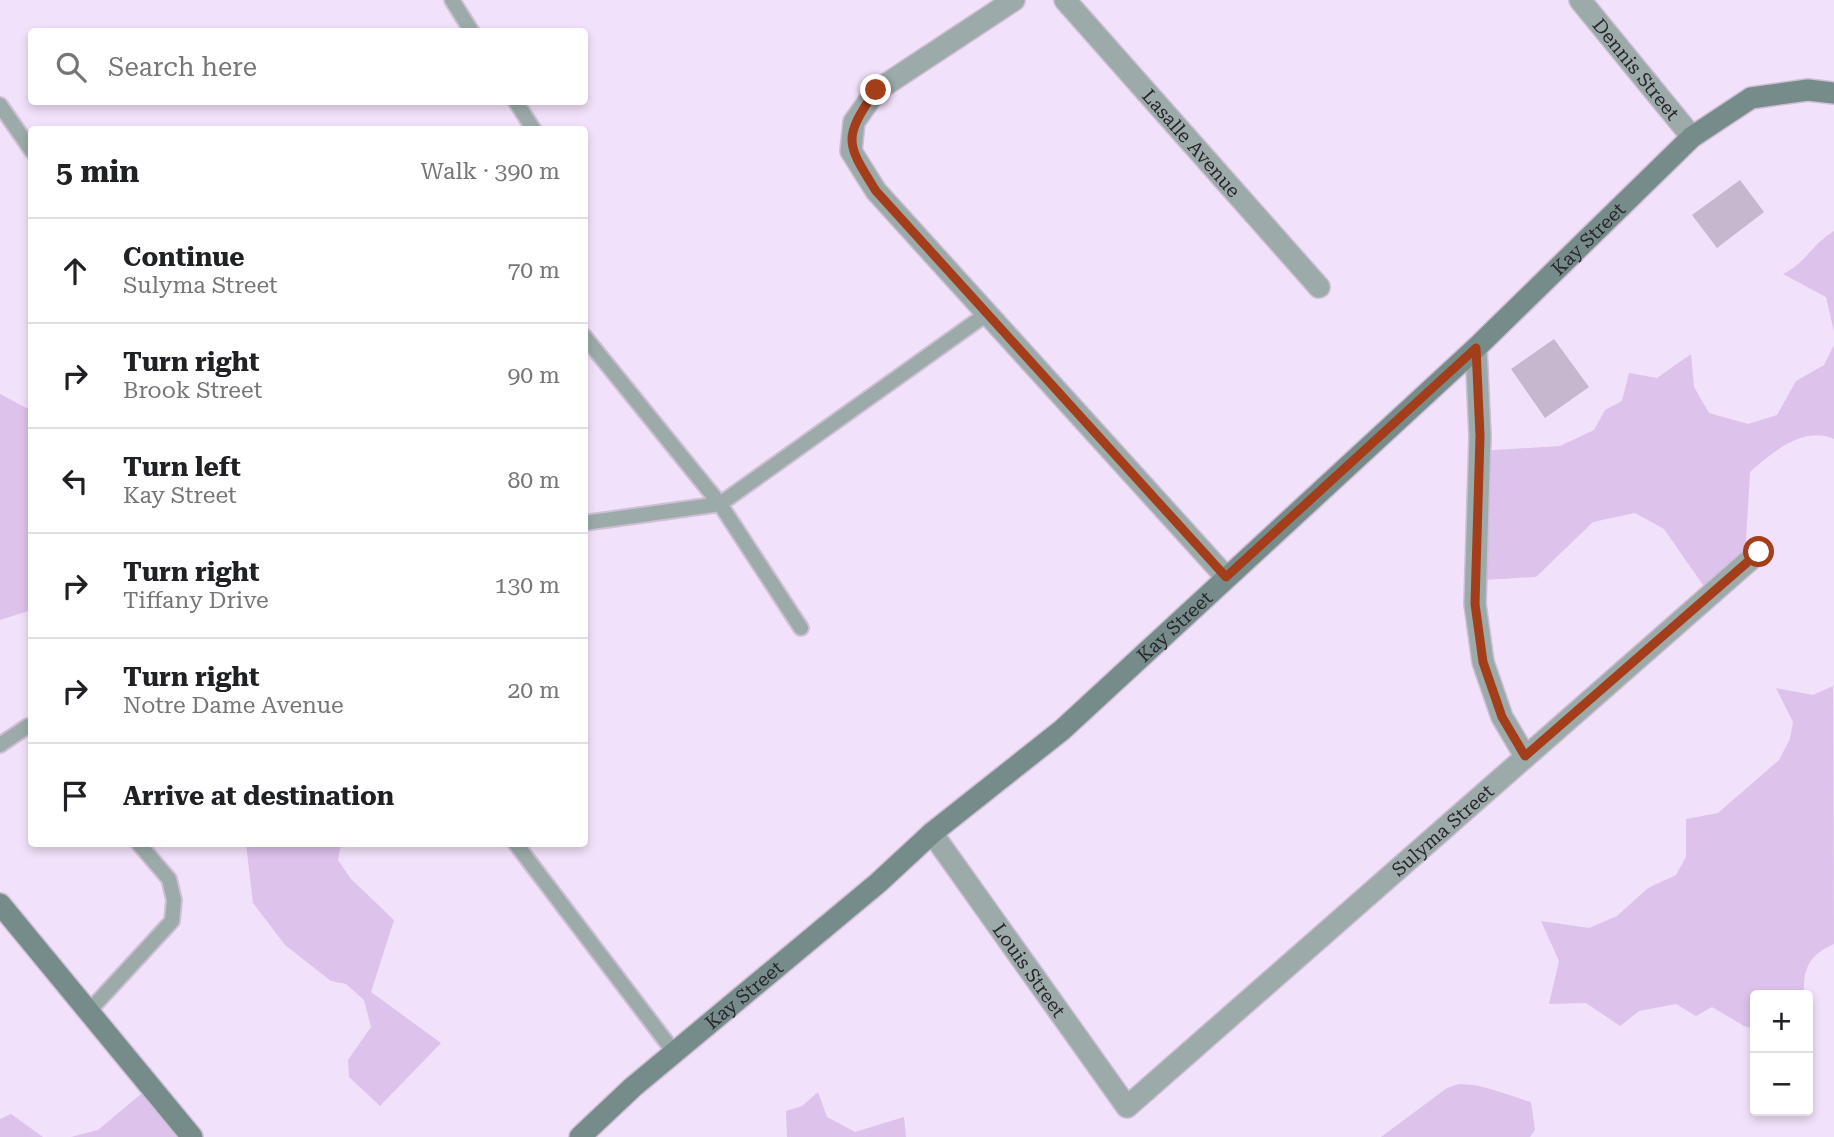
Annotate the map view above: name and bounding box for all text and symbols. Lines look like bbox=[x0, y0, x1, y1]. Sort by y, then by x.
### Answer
street label: Dennis Street bbox=[1588, 14, 1685, 124]
search box bbox=[28, 28, 588, 105]
icon: search bbox=[52, 48, 90, 86]
text: Search here bbox=[108, 52, 257, 82]
route end bbox=[860, 74, 891, 105]
street label: Lasalle Avenue bbox=[1138, 84, 1245, 202]
text: 5 min bbox=[56, 154, 139, 189]
text: Walk · 390 m bbox=[421, 158, 560, 185]
street label: Kay Street bbox=[1546, 198, 1630, 280]
text: Continue bbox=[123, 242, 245, 272]
icon: ahead bbox=[56, 252, 94, 290]
text: 70 m bbox=[507, 257, 560, 284]
text: Sulyma Street bbox=[123, 272, 278, 299]
text: Turn right bbox=[123, 347, 259, 377]
icon: right bbox=[56, 357, 94, 395]
text: 90 m bbox=[507, 362, 560, 389]
text: Brook Street bbox=[123, 377, 262, 404]
text: Turn left bbox=[123, 452, 241, 482]
icon: left bbox=[56, 462, 94, 500]
text: 80 m bbox=[507, 467, 560, 494]
text: Kay Street bbox=[123, 482, 237, 509]
route start bbox=[1743, 536, 1774, 567]
text: Turn right bbox=[123, 557, 259, 587]
icon: right bbox=[56, 567, 94, 605]
text: 130 m bbox=[495, 572, 560, 599]
street label: Kay Street bbox=[1132, 586, 1217, 667]
text: Tiffany Drive bbox=[123, 587, 269, 614]
text: Turn right bbox=[123, 662, 259, 692]
icon: right bbox=[56, 672, 94, 710]
text: 20 m bbox=[507, 677, 560, 704]
text: Notre Dame Avenue bbox=[123, 692, 344, 719]
icon: arrive bbox=[56, 777, 94, 815]
street label: Sulyma Street bbox=[1387, 779, 1498, 881]
text: Arrive at destination bbox=[123, 781, 394, 811]
street label: Louis Street bbox=[988, 918, 1071, 1021]
street label: Kay Street bbox=[700, 956, 787, 1034]
map controls bbox=[1750, 990, 1813, 1116]
button: + bbox=[1750, 990, 1813, 1053]
button: − bbox=[1750, 1053, 1813, 1116]

